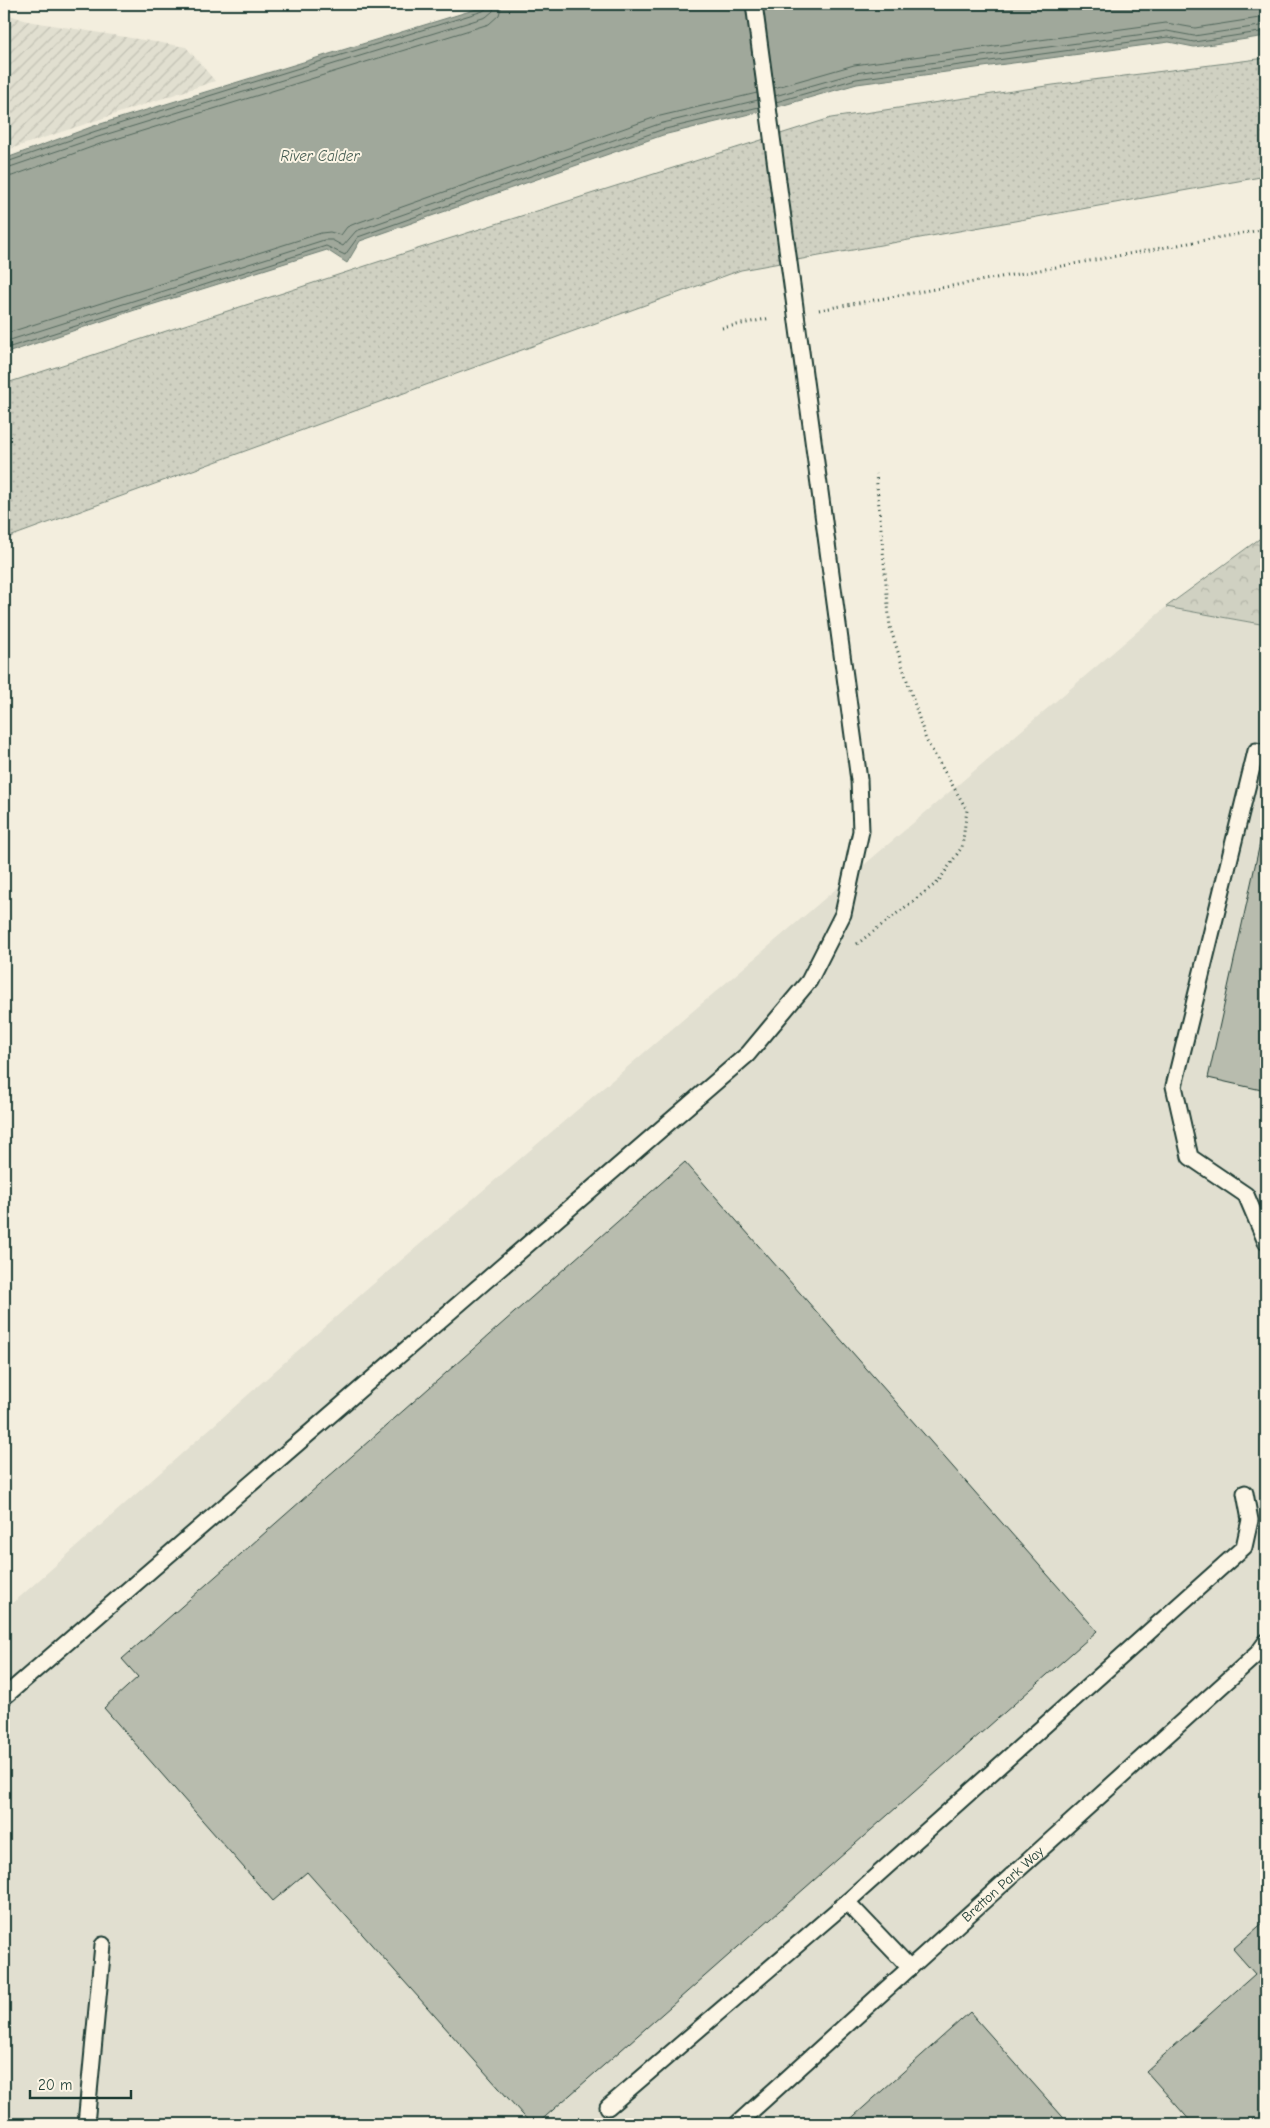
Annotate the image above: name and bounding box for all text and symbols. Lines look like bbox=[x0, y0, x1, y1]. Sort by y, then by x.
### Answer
water label: River Calder bbox=[281, 147, 360, 165]
street label: Bretton Park Way bbox=[958, 1842, 1048, 1926]
scale bar bbox=[30, 2068, 131, 2100]
text: 20 m bbox=[38, 2076, 72, 2094]

